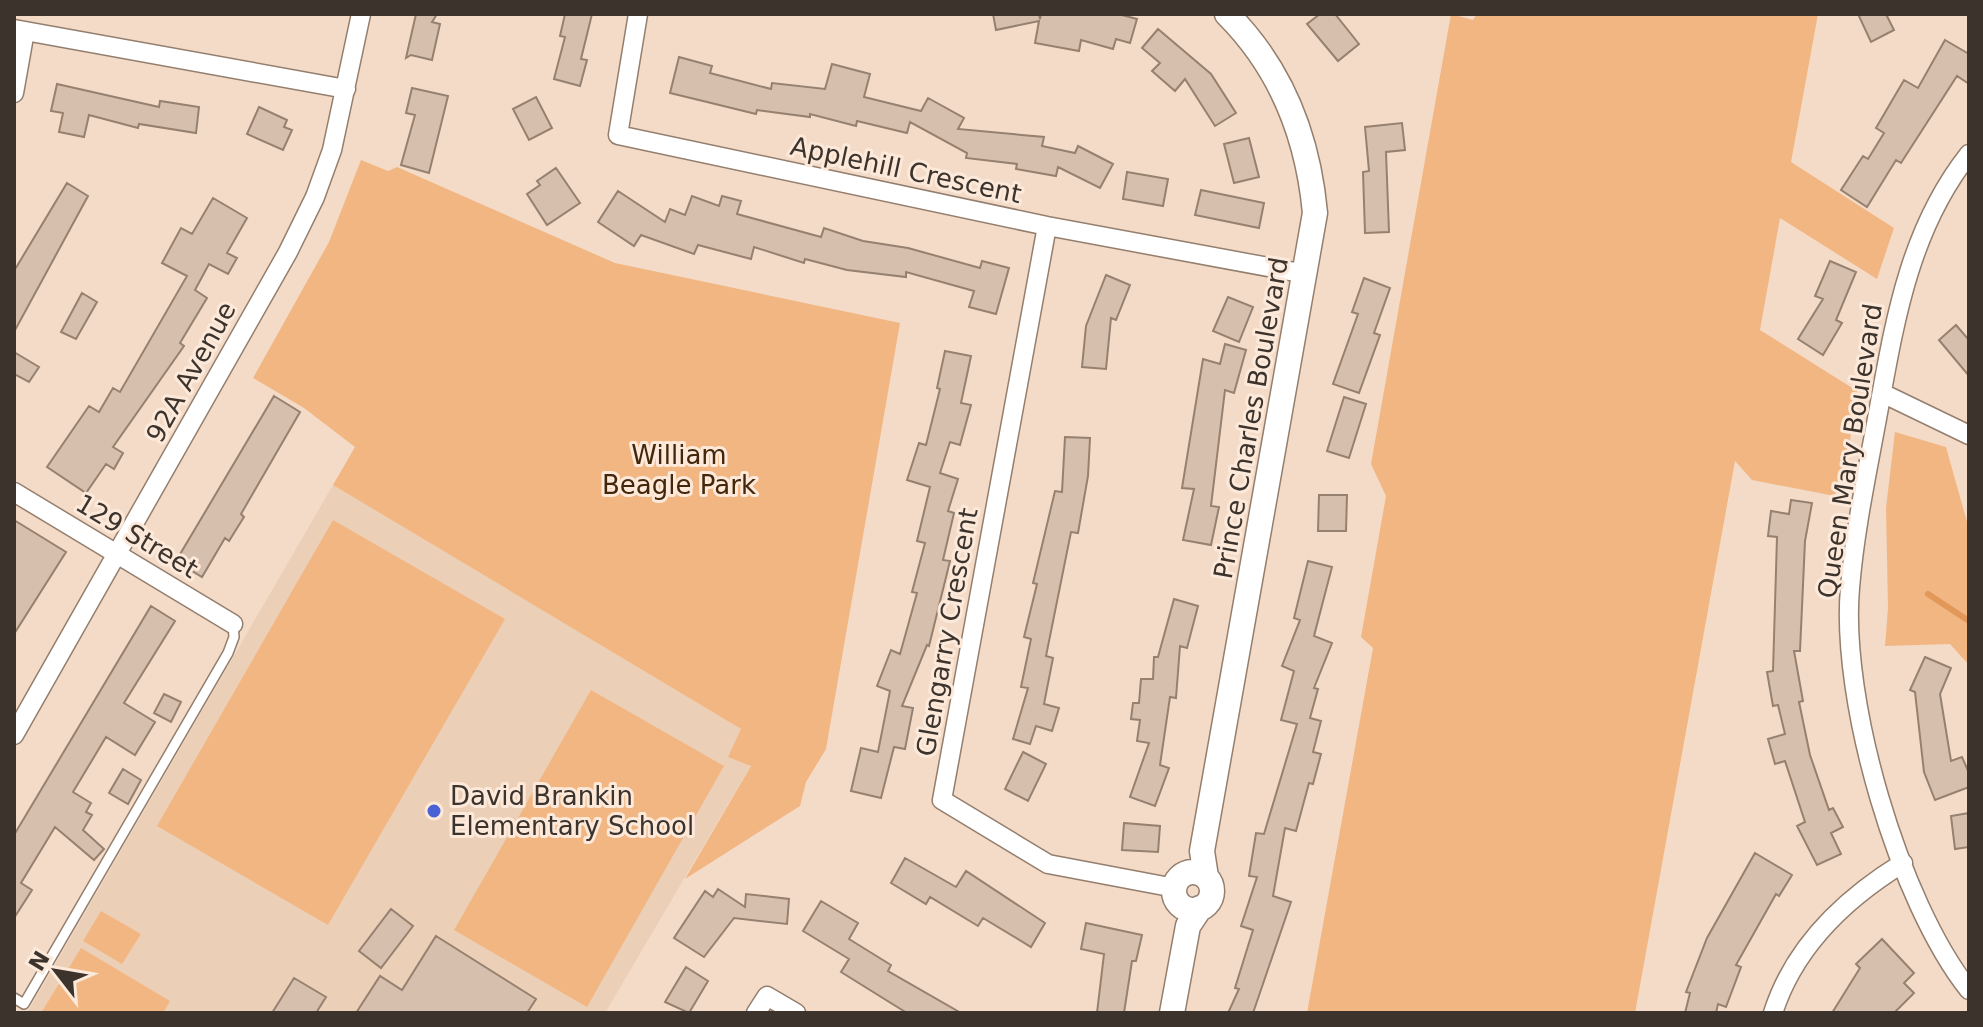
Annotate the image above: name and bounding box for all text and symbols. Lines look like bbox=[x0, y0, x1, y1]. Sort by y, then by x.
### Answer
street label: Applehill Crescent bbox=[788, 131, 1024, 209]
street label: Prince Charles Boulevard bbox=[1208, 255, 1294, 581]
street label: 92A Avenue bbox=[140, 297, 242, 447]
street label: Queen Mary Boulevard bbox=[1812, 302, 1888, 600]
park label: William Beagle Park bbox=[602, 440, 756, 500]
street label: 129 Street bbox=[71, 488, 203, 584]
street label: Glengarry Crescent bbox=[910, 505, 984, 759]
place label: David Brankin Elementary School bbox=[450, 781, 694, 841]
marker: David Brankin Elementary School bbox=[425, 802, 443, 820]
north arrow bbox=[16, 931, 96, 1011]
text: N bbox=[24, 947, 55, 975]

